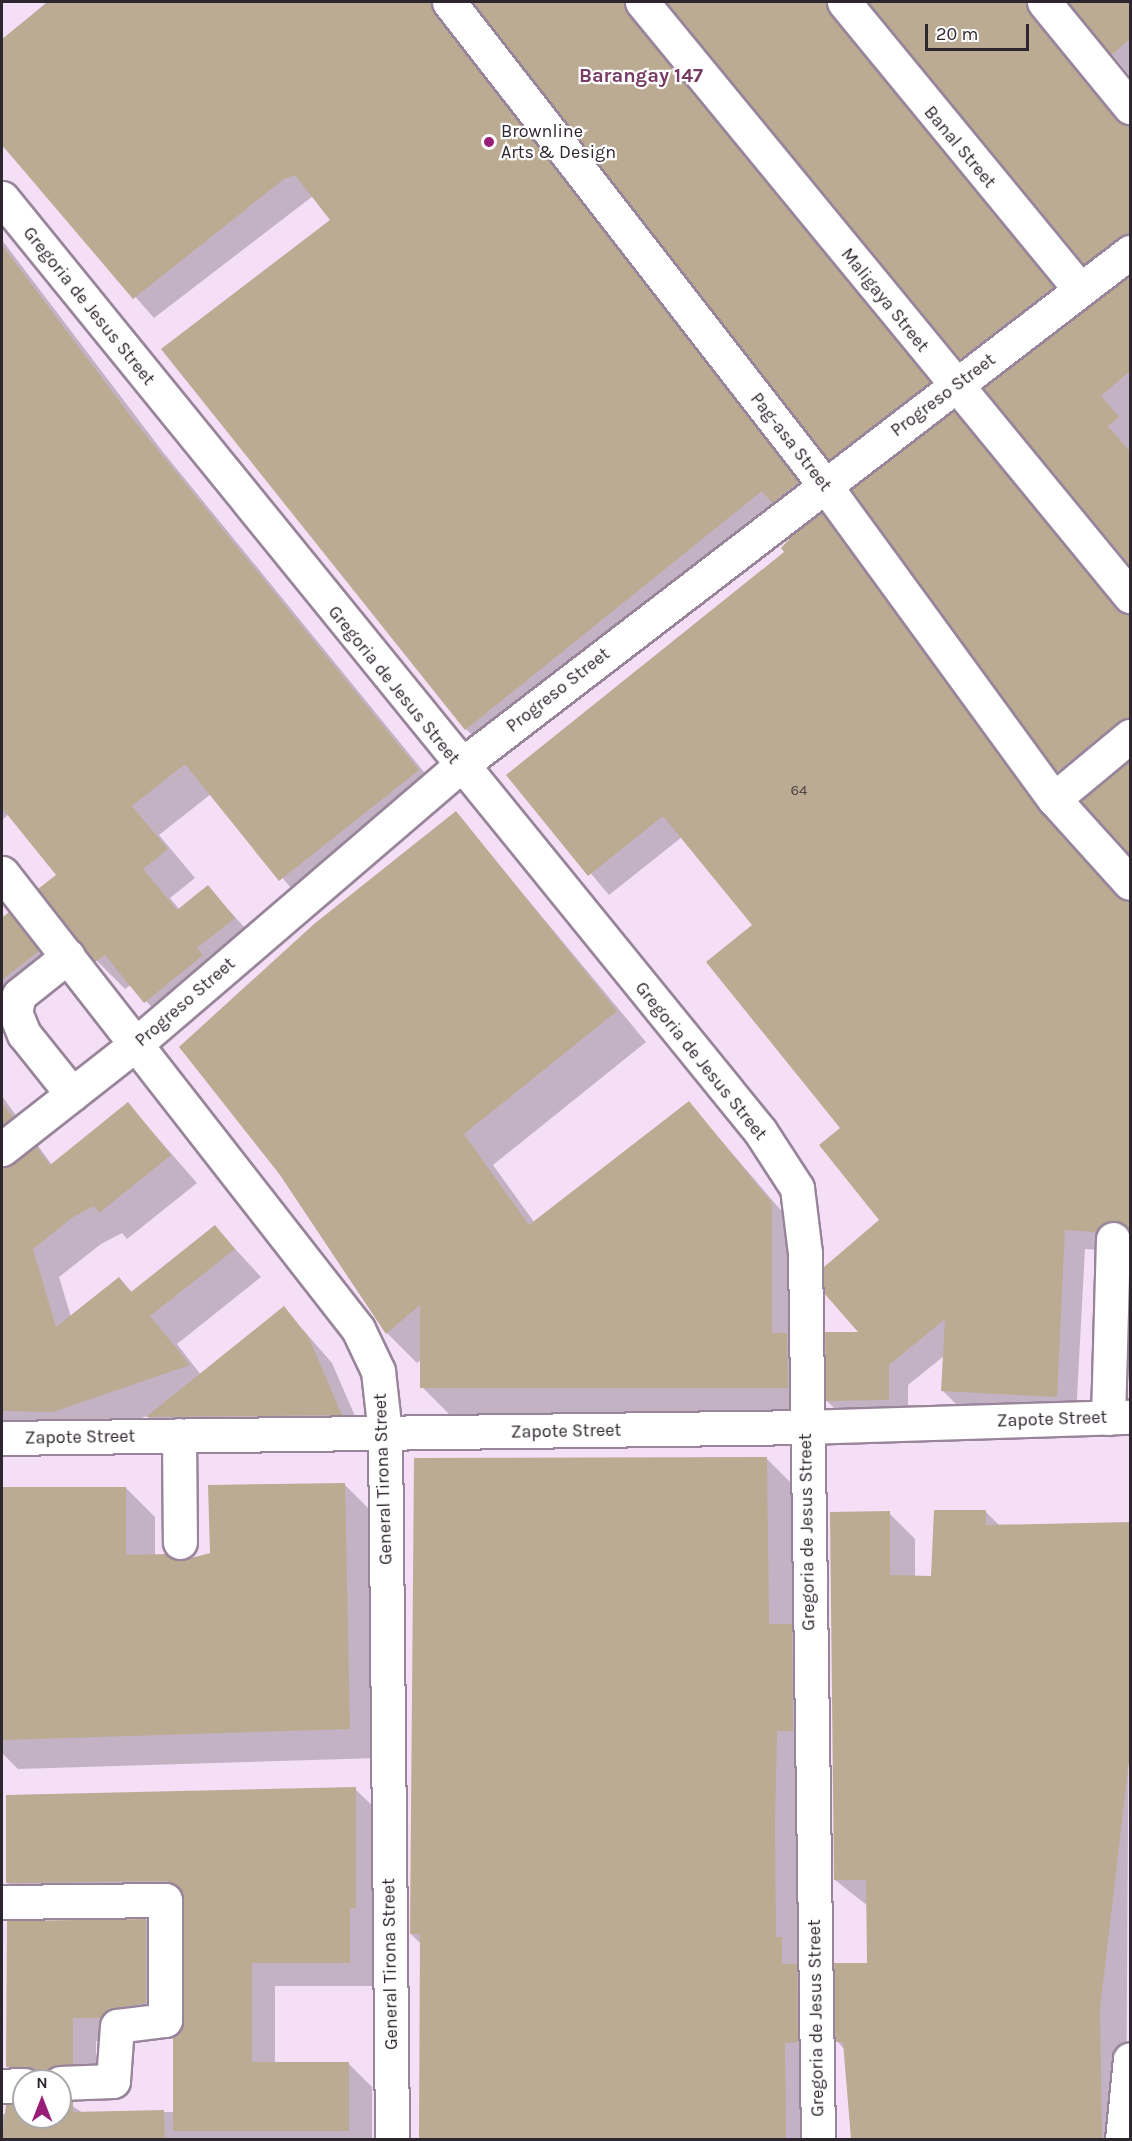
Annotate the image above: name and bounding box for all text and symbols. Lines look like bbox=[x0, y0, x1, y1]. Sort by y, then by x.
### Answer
scale bar bbox=[928, 12, 1032, 50]
text: 20 m bbox=[936, 23, 978, 45]
district label: Barangay 147 bbox=[579, 63, 703, 87]
street label: Banal Street bbox=[919, 102, 1001, 192]
place label: Brownline Arts & Design bbox=[501, 121, 616, 164]
marker: Brownline Arts & Design bbox=[482, 135, 496, 149]
street label: Gregoria de Jesus Street bbox=[18, 222, 160, 390]
street label: Maligaya Street bbox=[836, 244, 934, 356]
street label: Progreso Street bbox=[887, 349, 999, 441]
street label: Pag-asa Street bbox=[746, 388, 836, 496]
street label: Gregoria de Jesus Street bbox=[323, 601, 465, 769]
street label: Progreso Street bbox=[502, 643, 614, 737]
house number: 64 bbox=[791, 782, 807, 800]
street label: Progreso Street bbox=[131, 953, 239, 1051]
street label: Gregoria de Jesus Street bbox=[630, 977, 772, 1145]
street label: General Tirona Street bbox=[369, 1393, 397, 1565]
street label: Zapote Street bbox=[996, 1406, 1108, 1432]
street label: Zapote Street bbox=[511, 1419, 621, 1443]
street label: Zapote Street bbox=[25, 1425, 135, 1449]
street label: Gregoria de Jesus Street bbox=[794, 1433, 820, 1631]
street label: General Tirona Street bbox=[378, 1878, 402, 2050]
street label: Gregoria de Jesus Street bbox=[803, 1919, 829, 2117]
north arrow bbox=[12, 2069, 72, 2129]
text: N bbox=[36, 2073, 48, 2092]

